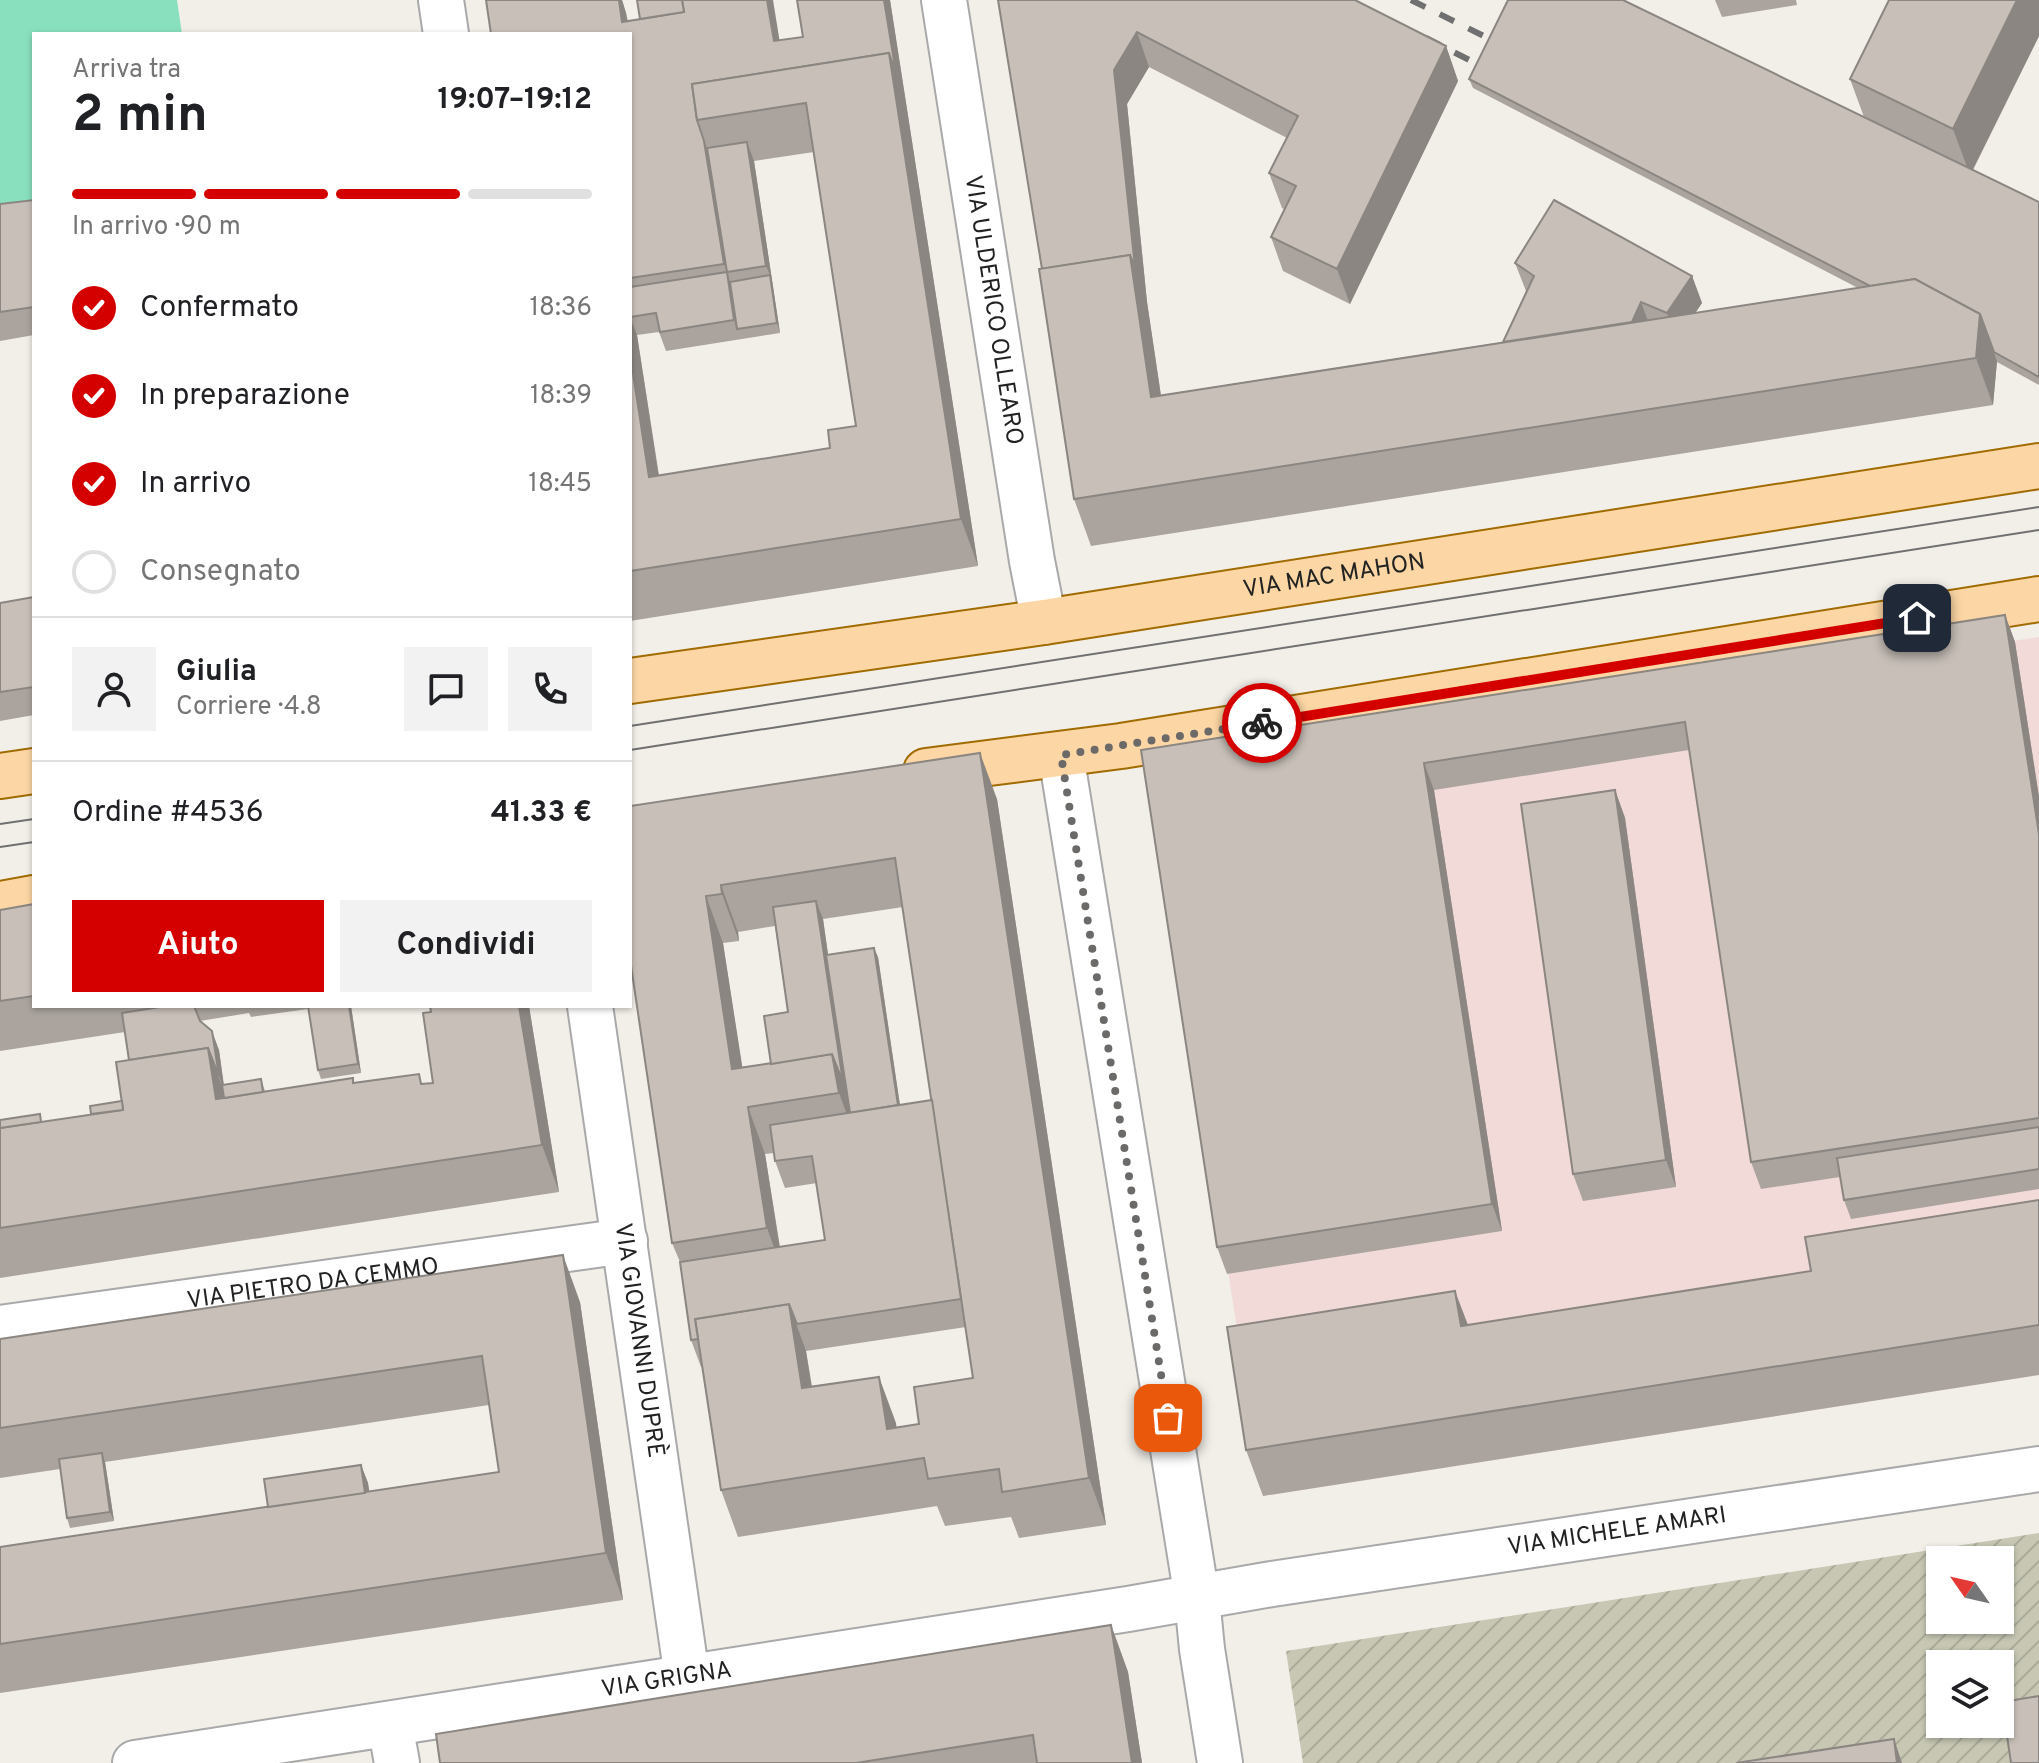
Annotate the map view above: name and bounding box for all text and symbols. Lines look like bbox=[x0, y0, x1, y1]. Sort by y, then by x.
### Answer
text: Arriva tra bbox=[72, 54, 181, 87]
text: 19:07–19:12 bbox=[437, 82, 592, 119]
text: 2 min bbox=[72, 84, 208, 150]
street label: VIA ULDERICO OLLEARO bbox=[957, 173, 1029, 447]
text: In arrivo · 90 m bbox=[72, 211, 241, 244]
icon: check bbox=[72, 286, 116, 330]
text: Confermato bbox=[140, 290, 299, 327]
text: 18:36 bbox=[529, 292, 592, 325]
icon: check bbox=[72, 374, 116, 418]
text: In preparazione bbox=[140, 378, 350, 415]
text: 18:39 bbox=[530, 380, 592, 413]
icon: check bbox=[72, 462, 116, 506]
text: In arrivo bbox=[140, 466, 251, 503]
text: 18:45 bbox=[528, 468, 592, 501]
street label: VIA MAC MAHON bbox=[1241, 547, 1427, 606]
text: Consegnato bbox=[140, 554, 301, 591]
pin bbox=[1883, 584, 1951, 652]
icon: home bbox=[1895, 596, 1939, 640]
button: person bbox=[72, 647, 156, 731]
button: chat bbox=[404, 647, 488, 731]
button: phone bbox=[508, 647, 592, 731]
text: Giulia bbox=[176, 654, 257, 691]
courier bbox=[1222, 683, 1302, 763]
text: Corriere · 4.8 bbox=[176, 691, 322, 724]
icon: bike bbox=[1240, 701, 1284, 745]
text: Ordine #4536 bbox=[72, 795, 264, 832]
text: 41.33 € bbox=[491, 795, 592, 832]
button: Aiuto bbox=[72, 900, 324, 992]
button: Condividi bbox=[340, 900, 592, 992]
street label: VIA GIOVANNI DUPRÈ bbox=[607, 1221, 672, 1460]
street label: VIA PIETRO DA CEMMO bbox=[185, 1252, 441, 1317]
pin bbox=[1134, 1384, 1202, 1452]
icon: bag bbox=[1146, 1396, 1190, 1440]
street label: VIA MICHELE AMARI bbox=[1506, 1501, 1729, 1563]
north arrow bbox=[1926, 1546, 2014, 1634]
map controls bbox=[1926, 1546, 2014, 1738]
button: layers bbox=[1926, 1650, 2014, 1738]
street label: VIA GRIGNA bbox=[599, 1656, 734, 1705]

